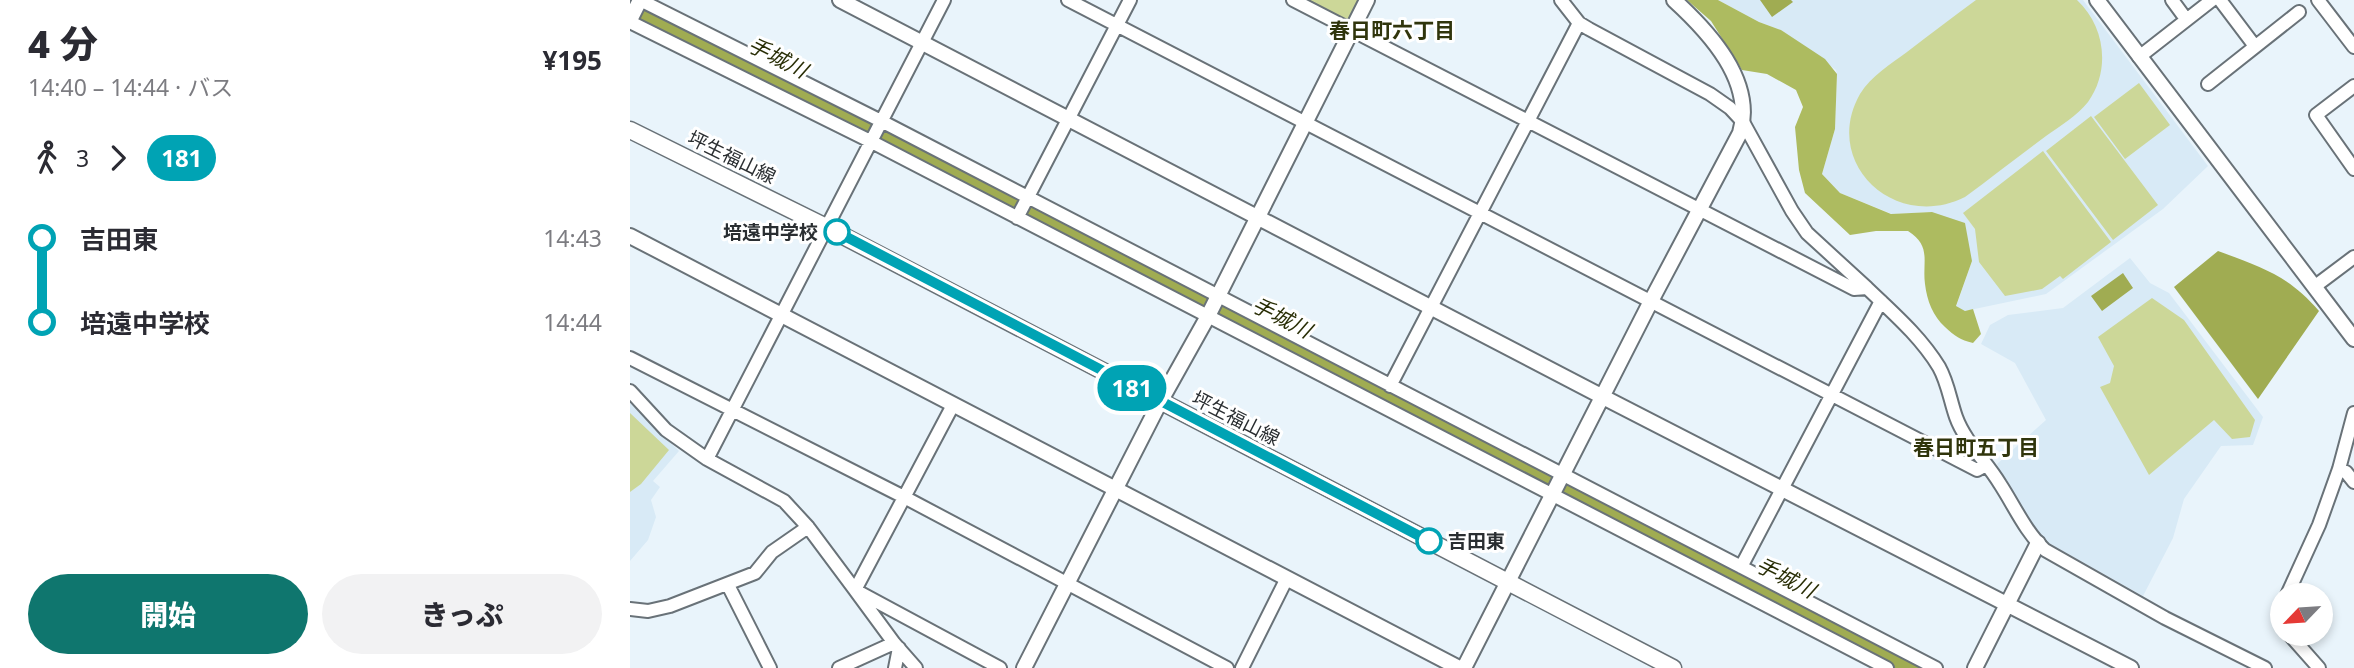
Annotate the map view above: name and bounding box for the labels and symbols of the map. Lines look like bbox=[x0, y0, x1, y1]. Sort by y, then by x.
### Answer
district label: 春日町六丁目 bbox=[1329, 16, 1455, 44]
water label: 手城川 bbox=[744, 30, 814, 85]
street label: 坪生福山線 bbox=[684, 124, 780, 190]
place label: 培遠中学校 bbox=[723, 219, 818, 245]
marker: 培遠中学校 bbox=[824, 219, 850, 245]
water label: 手城川 bbox=[1248, 290, 1318, 345]
line badge: 181 bbox=[1092, 365, 1172, 411]
street label: 坪生福山線 bbox=[1188, 385, 1284, 451]
district label: 春日町五丁目 bbox=[1913, 433, 2039, 461]
marker: 吉田東 bbox=[1416, 528, 1442, 554]
place label: 吉田東 bbox=[1448, 528, 1505, 554]
water label: 手城川 bbox=[1752, 550, 1822, 605]
north arrow bbox=[2270, 583, 2333, 646]

